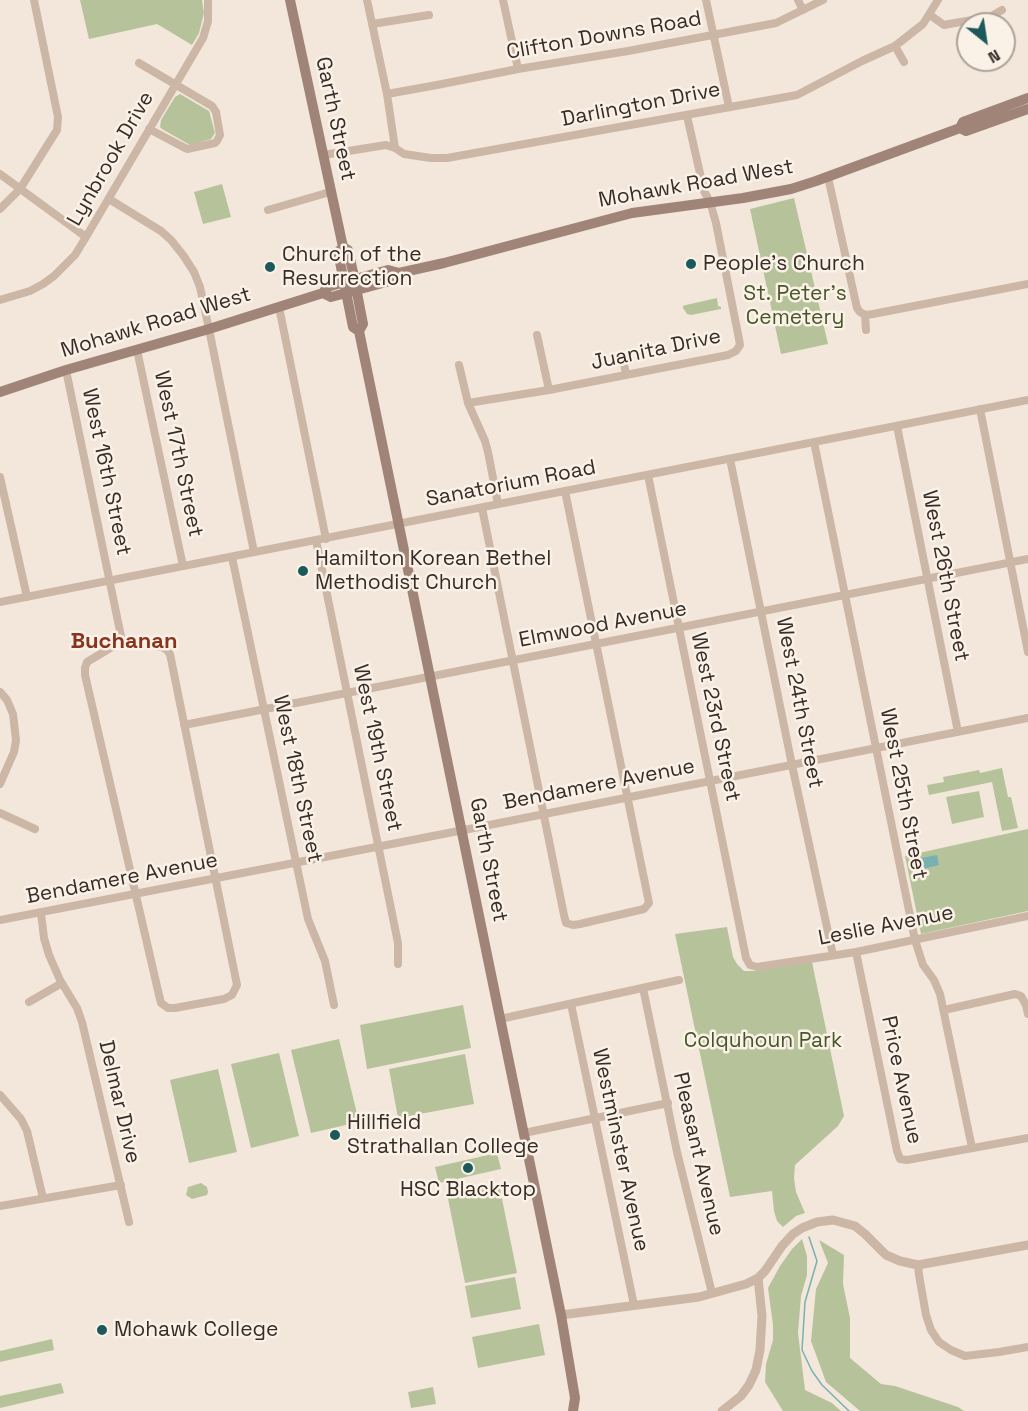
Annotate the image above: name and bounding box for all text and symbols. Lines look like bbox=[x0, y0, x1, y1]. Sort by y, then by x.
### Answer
street label: Clifton Downs Road bbox=[505, 6, 703, 66]
north arrow bbox=[956, 12, 1016, 72]
text: N bbox=[984, 45, 1004, 68]
street label: Garth Street bbox=[310, 55, 360, 183]
street label: Darlington Drive bbox=[559, 77, 723, 133]
street label: Lynbrook Drive bbox=[62, 87, 160, 231]
street label: Mohawk Road West bbox=[597, 154, 795, 214]
place label: Church of the Resurrection bbox=[282, 242, 422, 292]
place label: People's Church bbox=[703, 251, 865, 277]
marker: People's Church bbox=[684, 257, 698, 271]
marker: Church of the Resurrection bbox=[263, 260, 277, 274]
park label: St. Peter's Cemetery bbox=[743, 281, 847, 331]
street label: Mohawk Road West bbox=[58, 282, 254, 364]
street label: Juanita Drive bbox=[589, 324, 723, 376]
street label: West 17th Street bbox=[148, 369, 208, 539]
street label: West 16th Street bbox=[76, 386, 136, 558]
street label: Sanatorium Road bbox=[424, 455, 598, 513]
street label: West 26th Street bbox=[916, 488, 974, 664]
place label: Hamilton Korean Bethel Methodist Church bbox=[315, 546, 551, 596]
marker: Hamilton Korean Bethel Methodist Church bbox=[296, 564, 310, 578]
street label: Elmwood Avenue bbox=[517, 596, 689, 654]
street label: West 24th Street bbox=[770, 615, 828, 791]
district label: Buchanan bbox=[70, 629, 178, 655]
street label: West 23rd Street bbox=[685, 630, 745, 804]
street label: West 19th Street bbox=[347, 662, 407, 834]
street label: West 18th Street bbox=[267, 693, 327, 865]
street label: West 25th Street bbox=[874, 706, 932, 882]
street label: Bendamere Avenue bbox=[501, 754, 697, 816]
street label: Garth Street bbox=[464, 796, 512, 924]
street label: Bendamere Avenue bbox=[24, 848, 220, 910]
street label: Leslie Avenue bbox=[816, 901, 956, 951]
street label: Price Avenue bbox=[875, 1014, 927, 1146]
park label: Colquhoun Park bbox=[684, 1028, 842, 1054]
street label: Delmar Drive bbox=[93, 1038, 145, 1166]
street label: Westminster Avenue bbox=[586, 1046, 654, 1254]
street label: Pleasant Avenue bbox=[667, 1070, 729, 1238]
place label: Hillfield Strathallan College bbox=[347, 1110, 539, 1160]
marker: Hillfield Strathallan College bbox=[328, 1128, 342, 1142]
marker: HSC Blacktop bbox=[461, 1161, 475, 1175]
place label: HSC Blacktop bbox=[400, 1177, 536, 1203]
place label: Mohawk College bbox=[114, 1317, 278, 1343]
marker: Mohawk College bbox=[95, 1323, 109, 1337]

